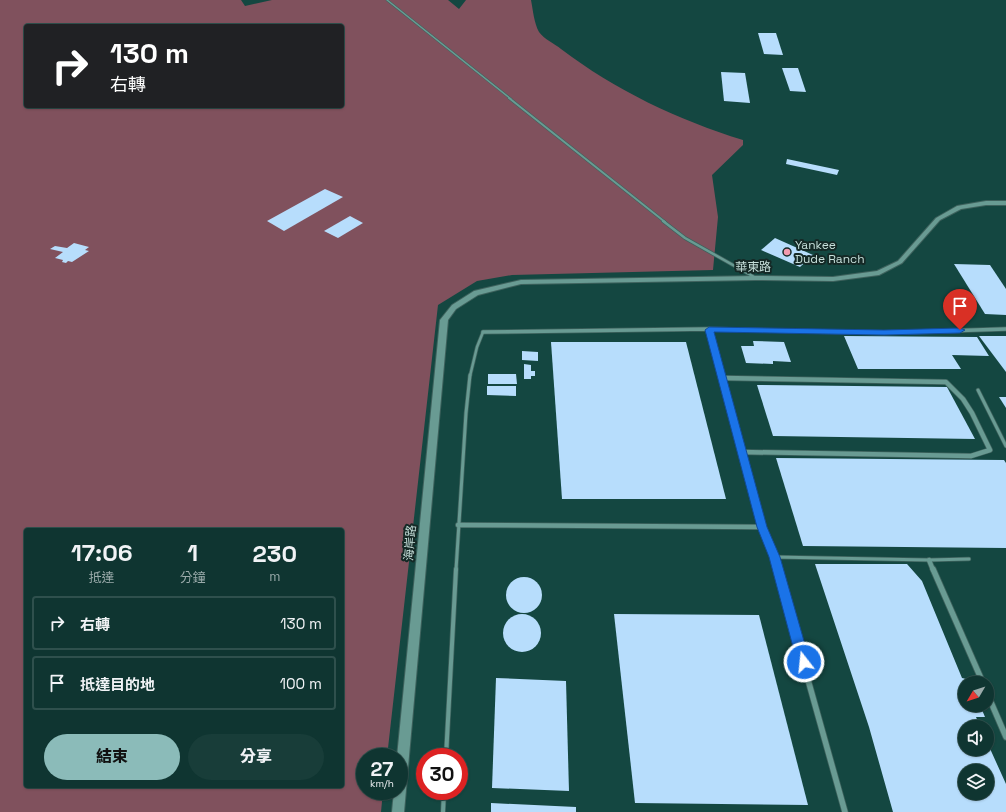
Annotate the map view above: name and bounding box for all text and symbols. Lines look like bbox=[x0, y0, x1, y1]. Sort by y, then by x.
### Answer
text: 130 m bbox=[110, 35, 189, 71]
icon: right bbox=[44, 40, 96, 92]
text: 右轉 bbox=[110, 73, 146, 96]
place label: Yankee Dude Ranch bbox=[795, 237, 865, 267]
marker: Yankee Dude Ranch bbox=[782, 247, 792, 257]
street label: 華東路 bbox=[735, 259, 771, 275]
pin bbox=[943, 289, 977, 330]
icon: arrive bbox=[949, 295, 971, 317]
street label: 海岸路 bbox=[400, 524, 420, 562]
text: 17:06 bbox=[71, 537, 133, 568]
text: 1 bbox=[187, 537, 198, 568]
text: 230 bbox=[253, 538, 297, 569]
text: m bbox=[269, 568, 280, 585]
text: 抵達 bbox=[89, 569, 115, 586]
text: 分鐘 bbox=[180, 569, 206, 586]
icon: right bbox=[46, 612, 68, 634]
text: 130 m bbox=[280, 614, 322, 633]
text: 右轉 bbox=[80, 615, 110, 634]
position arrow bbox=[783, 641, 825, 683]
icon: arrive bbox=[46, 672, 68, 694]
text: 100 m bbox=[280, 674, 322, 693]
text: 抵達目的地 bbox=[80, 675, 155, 694]
north arrow bbox=[958, 676, 994, 712]
map controls bbox=[958, 676, 994, 800]
button: sound bbox=[958, 720, 994, 756]
button: 結束 bbox=[44, 734, 180, 780]
button: 分享 bbox=[188, 734, 324, 780]
speed limit sign: 30 bbox=[416, 748, 468, 800]
text: 27 bbox=[371, 756, 393, 782]
button: layers bbox=[958, 764, 994, 800]
text: km/h bbox=[370, 777, 394, 790]

